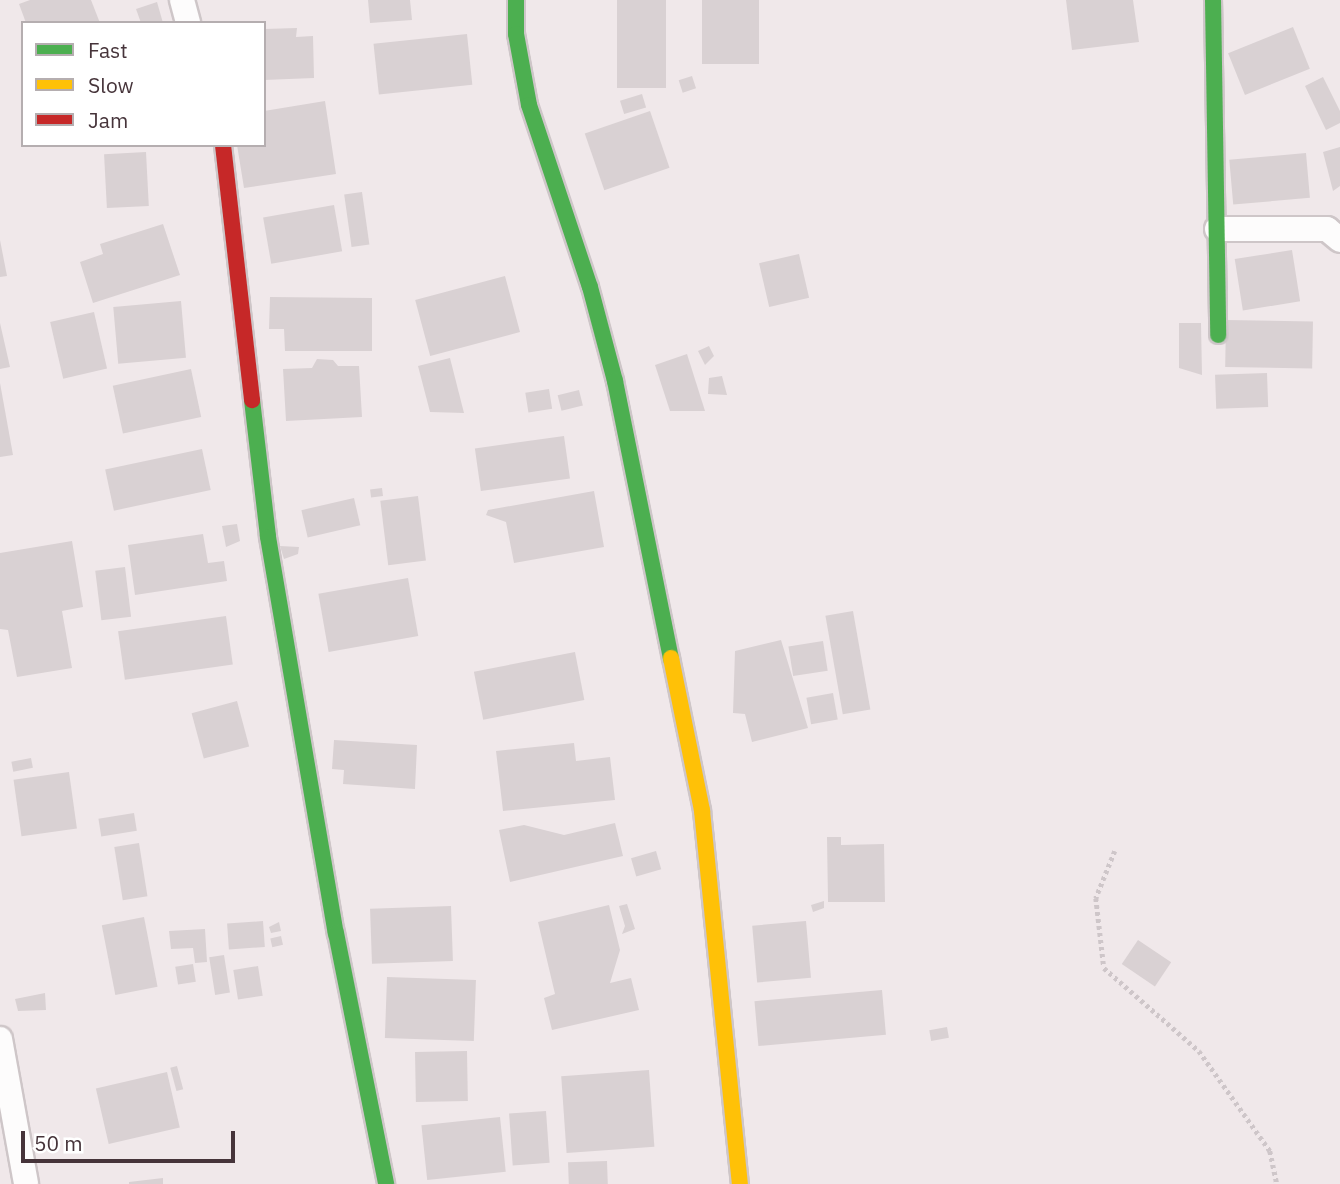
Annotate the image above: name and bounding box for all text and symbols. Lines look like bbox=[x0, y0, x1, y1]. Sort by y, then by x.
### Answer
legend bbox=[21, 21, 266, 147]
text: Fast bbox=[88, 36, 128, 64]
text: Slow bbox=[88, 71, 134, 99]
text: Jam bbox=[88, 106, 128, 134]
scale bar bbox=[24, 1118, 238, 1162]
text: 50 m bbox=[34, 1129, 83, 1157]

